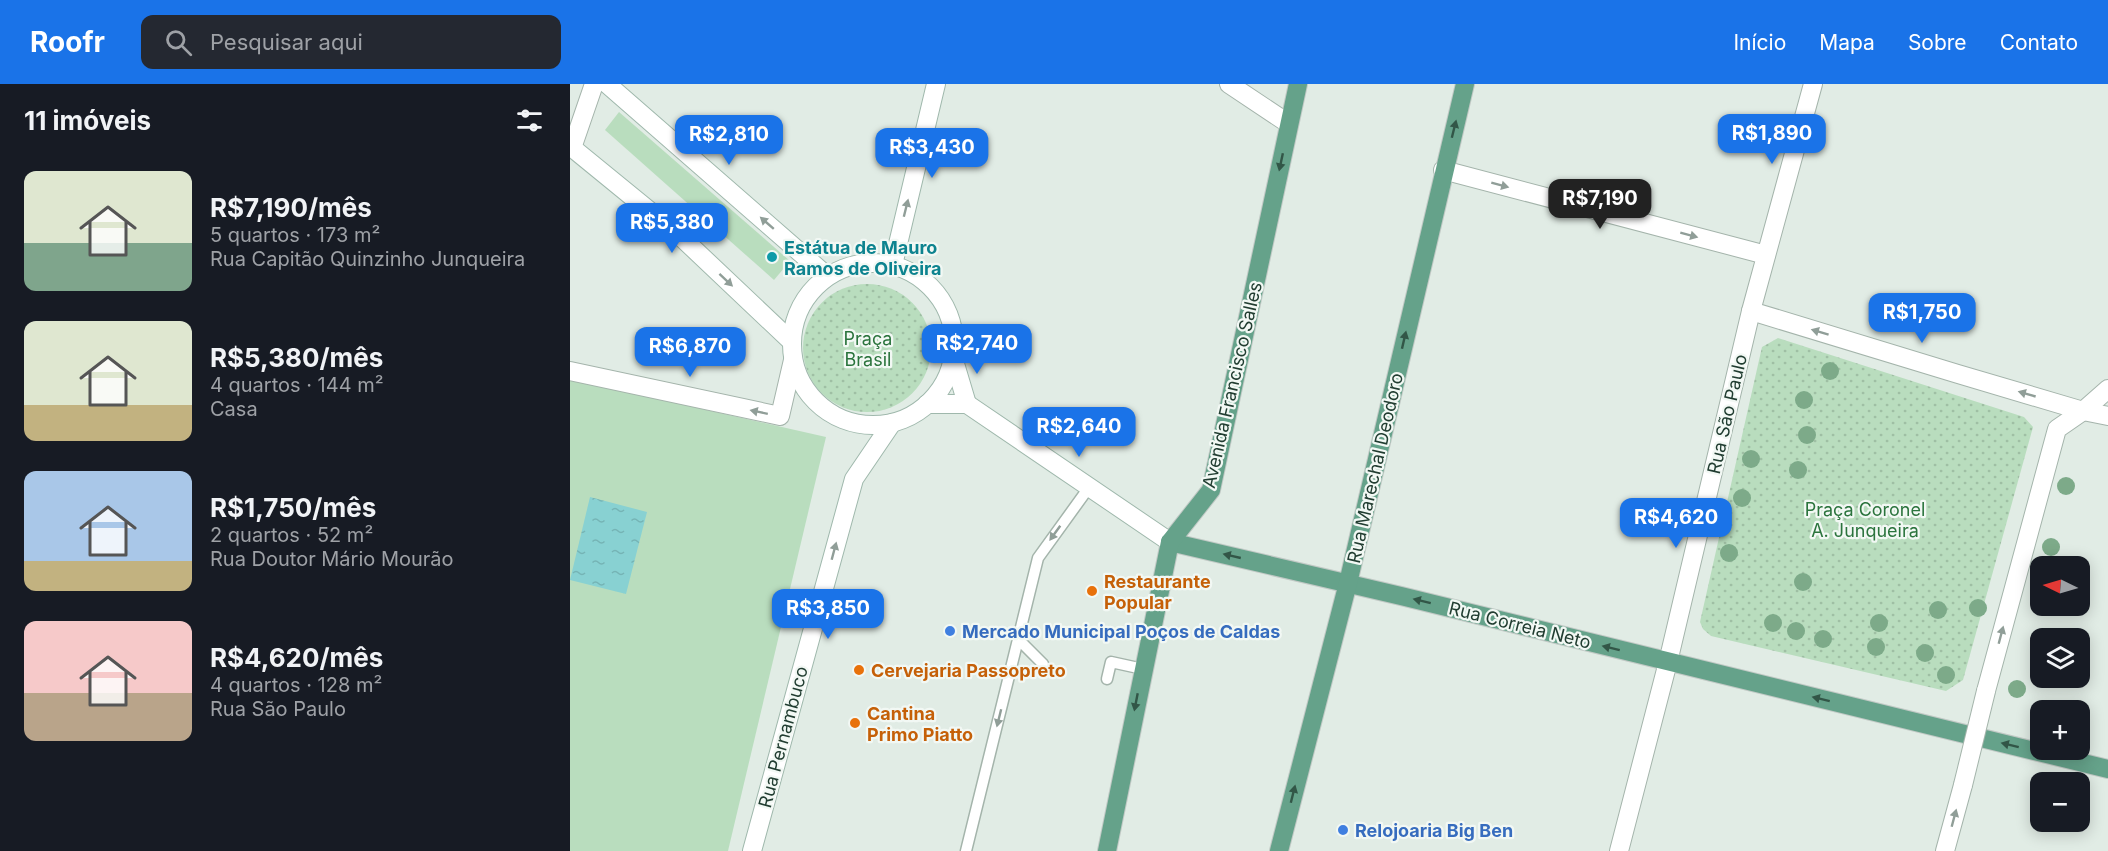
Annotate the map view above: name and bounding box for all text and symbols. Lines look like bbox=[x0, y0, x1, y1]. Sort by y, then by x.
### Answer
search box bbox=[141, 15, 561, 69]
text: Roofr bbox=[30, 25, 105, 59]
icon: search bbox=[162, 26, 195, 59]
text: Pesquisar aqui bbox=[210, 29, 363, 55]
text: Início bbox=[1733, 30, 1786, 55]
text: Mapa bbox=[1819, 30, 1875, 55]
text: Sobre bbox=[1908, 30, 1967, 55]
text: Contato bbox=[2000, 30, 2078, 55]
icon: filters bbox=[513, 104, 546, 137]
text: 11 imóveis bbox=[24, 105, 151, 136]
pin: R$1,890 bbox=[1717, 114, 1827, 165]
pin: R$2,810 bbox=[674, 115, 784, 166]
one-way arrow bbox=[1449, 120, 1459, 139]
text: R$1,890 bbox=[1732, 121, 1812, 145]
text: R$2,810 bbox=[689, 122, 769, 146]
pin: R$3,430 bbox=[877, 128, 987, 179]
text: R$3,430 bbox=[889, 135, 975, 159]
one-way arrow bbox=[1276, 152, 1285, 171]
pin: R$7,190 bbox=[1545, 179, 1655, 230]
one-way arrow bbox=[1491, 181, 1509, 191]
text: R$7,190 bbox=[1562, 186, 1638, 210]
text: R$7,190/mês bbox=[210, 192, 372, 223]
icon: home bbox=[72, 195, 144, 267]
one-way arrow bbox=[902, 199, 912, 217]
pin: R$5,380 bbox=[617, 203, 727, 254]
text: R$5,380 bbox=[630, 210, 714, 234]
one-way arrow bbox=[759, 217, 775, 230]
text: 5 quartos · 173 m² bbox=[210, 223, 380, 247]
one-way arrow bbox=[1680, 230, 1698, 240]
place label: Estátua de Mauro Ramos de Oliveira bbox=[784, 237, 942, 279]
text: Rua Capitão Quinzinho Junqueira bbox=[210, 247, 525, 271]
marker: Estátua de Mauro Ramos de Oliveira bbox=[765, 250, 779, 264]
one-way arrow bbox=[718, 273, 733, 286]
street label: Avenida Francisco Salles bbox=[1198, 280, 1266, 490]
pin: R$1,750 bbox=[1867, 293, 1977, 344]
text: R$1,750 bbox=[1883, 300, 1961, 324]
pin: R$2,740 bbox=[922, 324, 1032, 375]
pin: R$6,870 bbox=[635, 327, 745, 378]
one-way arrow bbox=[1811, 327, 1829, 336]
park label: Praça Brasil bbox=[844, 328, 892, 370]
text: R$2,740 bbox=[936, 331, 1018, 355]
one-way arrow bbox=[1400, 331, 1410, 349]
text: R$6,870 bbox=[649, 334, 731, 358]
text: R$5,380/mês bbox=[210, 342, 383, 373]
icon: home bbox=[72, 345, 144, 417]
street label: Rua São Paulo bbox=[1703, 352, 1751, 476]
street label: Rua Marechal Deodoro bbox=[1343, 371, 1407, 565]
text: 4 quartos · 144 m² bbox=[210, 373, 384, 397]
one-way arrow bbox=[2018, 389, 2036, 398]
text: Casa bbox=[210, 397, 258, 421]
one-way arrow bbox=[750, 406, 768, 416]
pin: R$2,640 bbox=[1024, 407, 1134, 458]
text: R$2,640 bbox=[1037, 414, 1121, 438]
text: R$1,750/mês bbox=[210, 492, 376, 523]
icon: home bbox=[72, 495, 144, 567]
pin: R$4,620 bbox=[1621, 498, 1731, 549]
park label: Praça Coronel A. Junqueira bbox=[1805, 499, 1925, 541]
text: R$4,620 bbox=[1634, 505, 1718, 529]
text: 2 quartos · 52 m² bbox=[210, 523, 373, 547]
one-way arrow bbox=[1049, 525, 1061, 541]
one-way arrow bbox=[830, 542, 839, 560]
text: Rua Doutor Mário Mourão bbox=[210, 547, 454, 571]
one-way arrow bbox=[1222, 551, 1241, 560]
north arrow bbox=[2030, 556, 2090, 616]
map controls bbox=[2030, 556, 2090, 832]
place label: Restaurante Popular bbox=[1104, 571, 1211, 613]
marker: Restaurante Popular bbox=[1085, 584, 1099, 598]
pin: R$3,850 bbox=[773, 589, 883, 640]
one-way arrow bbox=[1413, 595, 1431, 605]
text: R$3,850 bbox=[786, 596, 870, 620]
street label: Rua Correia Neto bbox=[1447, 597, 1593, 653]
place label: Mercado Municipal Poços de Caldas bbox=[962, 621, 1280, 642]
marker: Mercado Municipal Poços de Caldas bbox=[943, 624, 957, 638]
one-way arrow bbox=[1997, 626, 2007, 644]
button: layers bbox=[2030, 628, 2090, 688]
text: R$4,620/mês bbox=[210, 642, 383, 673]
one-way arrow bbox=[1602, 642, 1620, 652]
icon: home bbox=[72, 645, 144, 717]
place label: Cervejaria Passopreto bbox=[871, 660, 1066, 681]
marker: Cervejaria Passopreto bbox=[852, 663, 866, 677]
street label: Rua Pernambuco bbox=[754, 664, 812, 810]
text: 4 quartos · 128 m² bbox=[210, 673, 382, 697]
one-way arrow bbox=[1131, 692, 1140, 711]
one-way arrow bbox=[1812, 693, 1830, 703]
text: Rua São Paulo bbox=[210, 697, 346, 721]
button: + bbox=[2030, 700, 2090, 760]
place label: Cantina Primo Piatto bbox=[867, 703, 973, 745]
one-way arrow bbox=[993, 709, 1003, 727]
marker: Cantina Primo Piatto bbox=[848, 716, 862, 730]
one-way arrow bbox=[2001, 740, 2020, 750]
button: − bbox=[2030, 772, 2090, 832]
one-way arrow bbox=[1289, 785, 1299, 804]
one-way arrow bbox=[1950, 809, 1959, 827]
place label: Relojoaria Big Ben bbox=[1355, 820, 1513, 841]
marker: Relojoaria Big Ben bbox=[1336, 823, 1350, 837]

